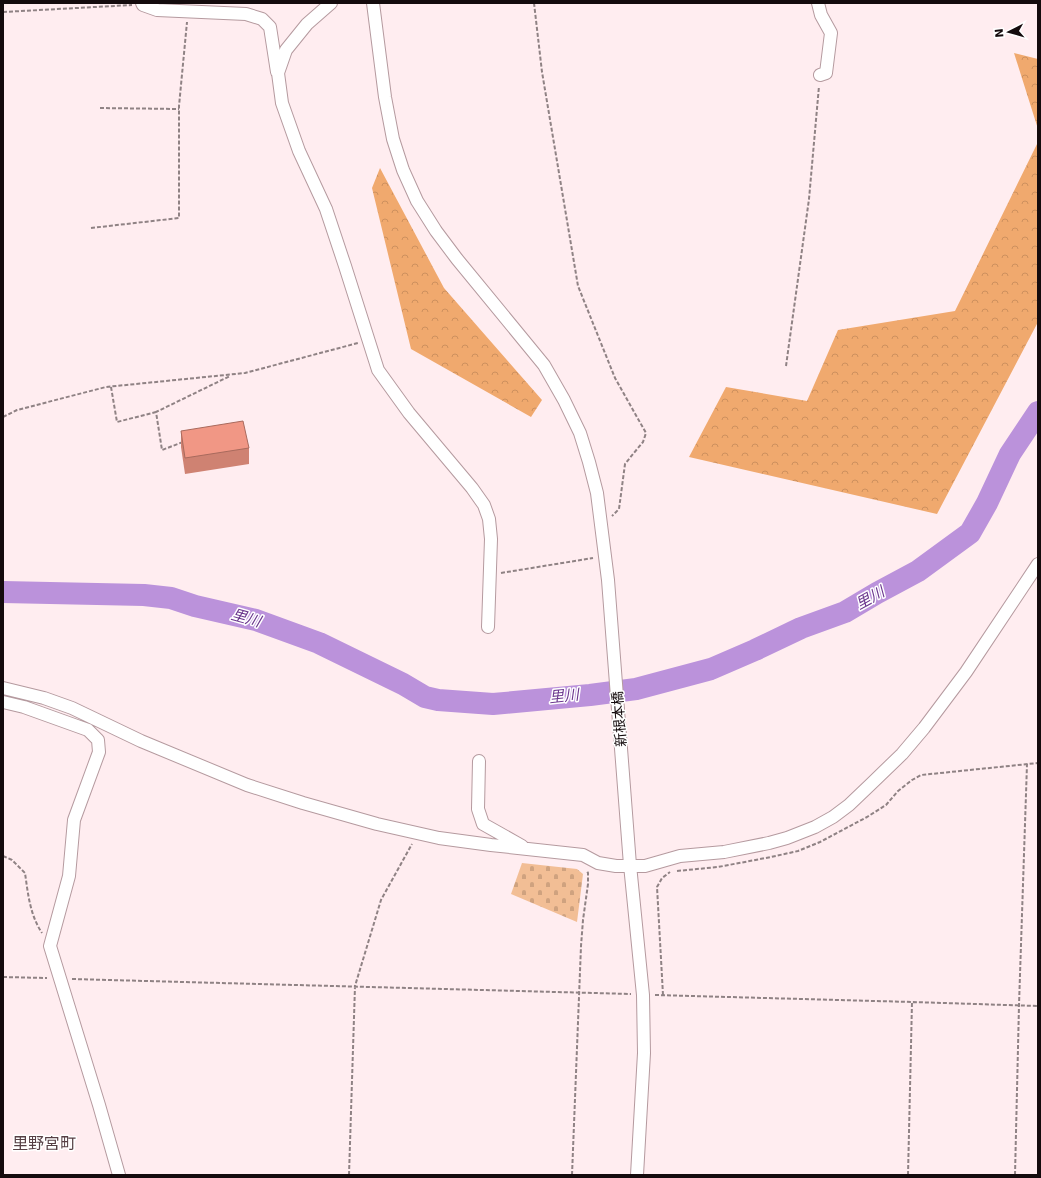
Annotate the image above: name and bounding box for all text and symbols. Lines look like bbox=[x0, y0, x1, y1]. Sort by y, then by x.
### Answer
north arrow bbox=[989, 12, 1029, 52]
text: N bbox=[993, 28, 1006, 38]
water label: 里川 bbox=[853, 582, 889, 613]
water label: 里川 bbox=[229, 605, 265, 631]
water label: 里川 bbox=[548, 685, 582, 707]
street label: 新根本橋 bbox=[609, 691, 629, 747]
district label: 里野宮町 bbox=[12, 1134, 76, 1153]

